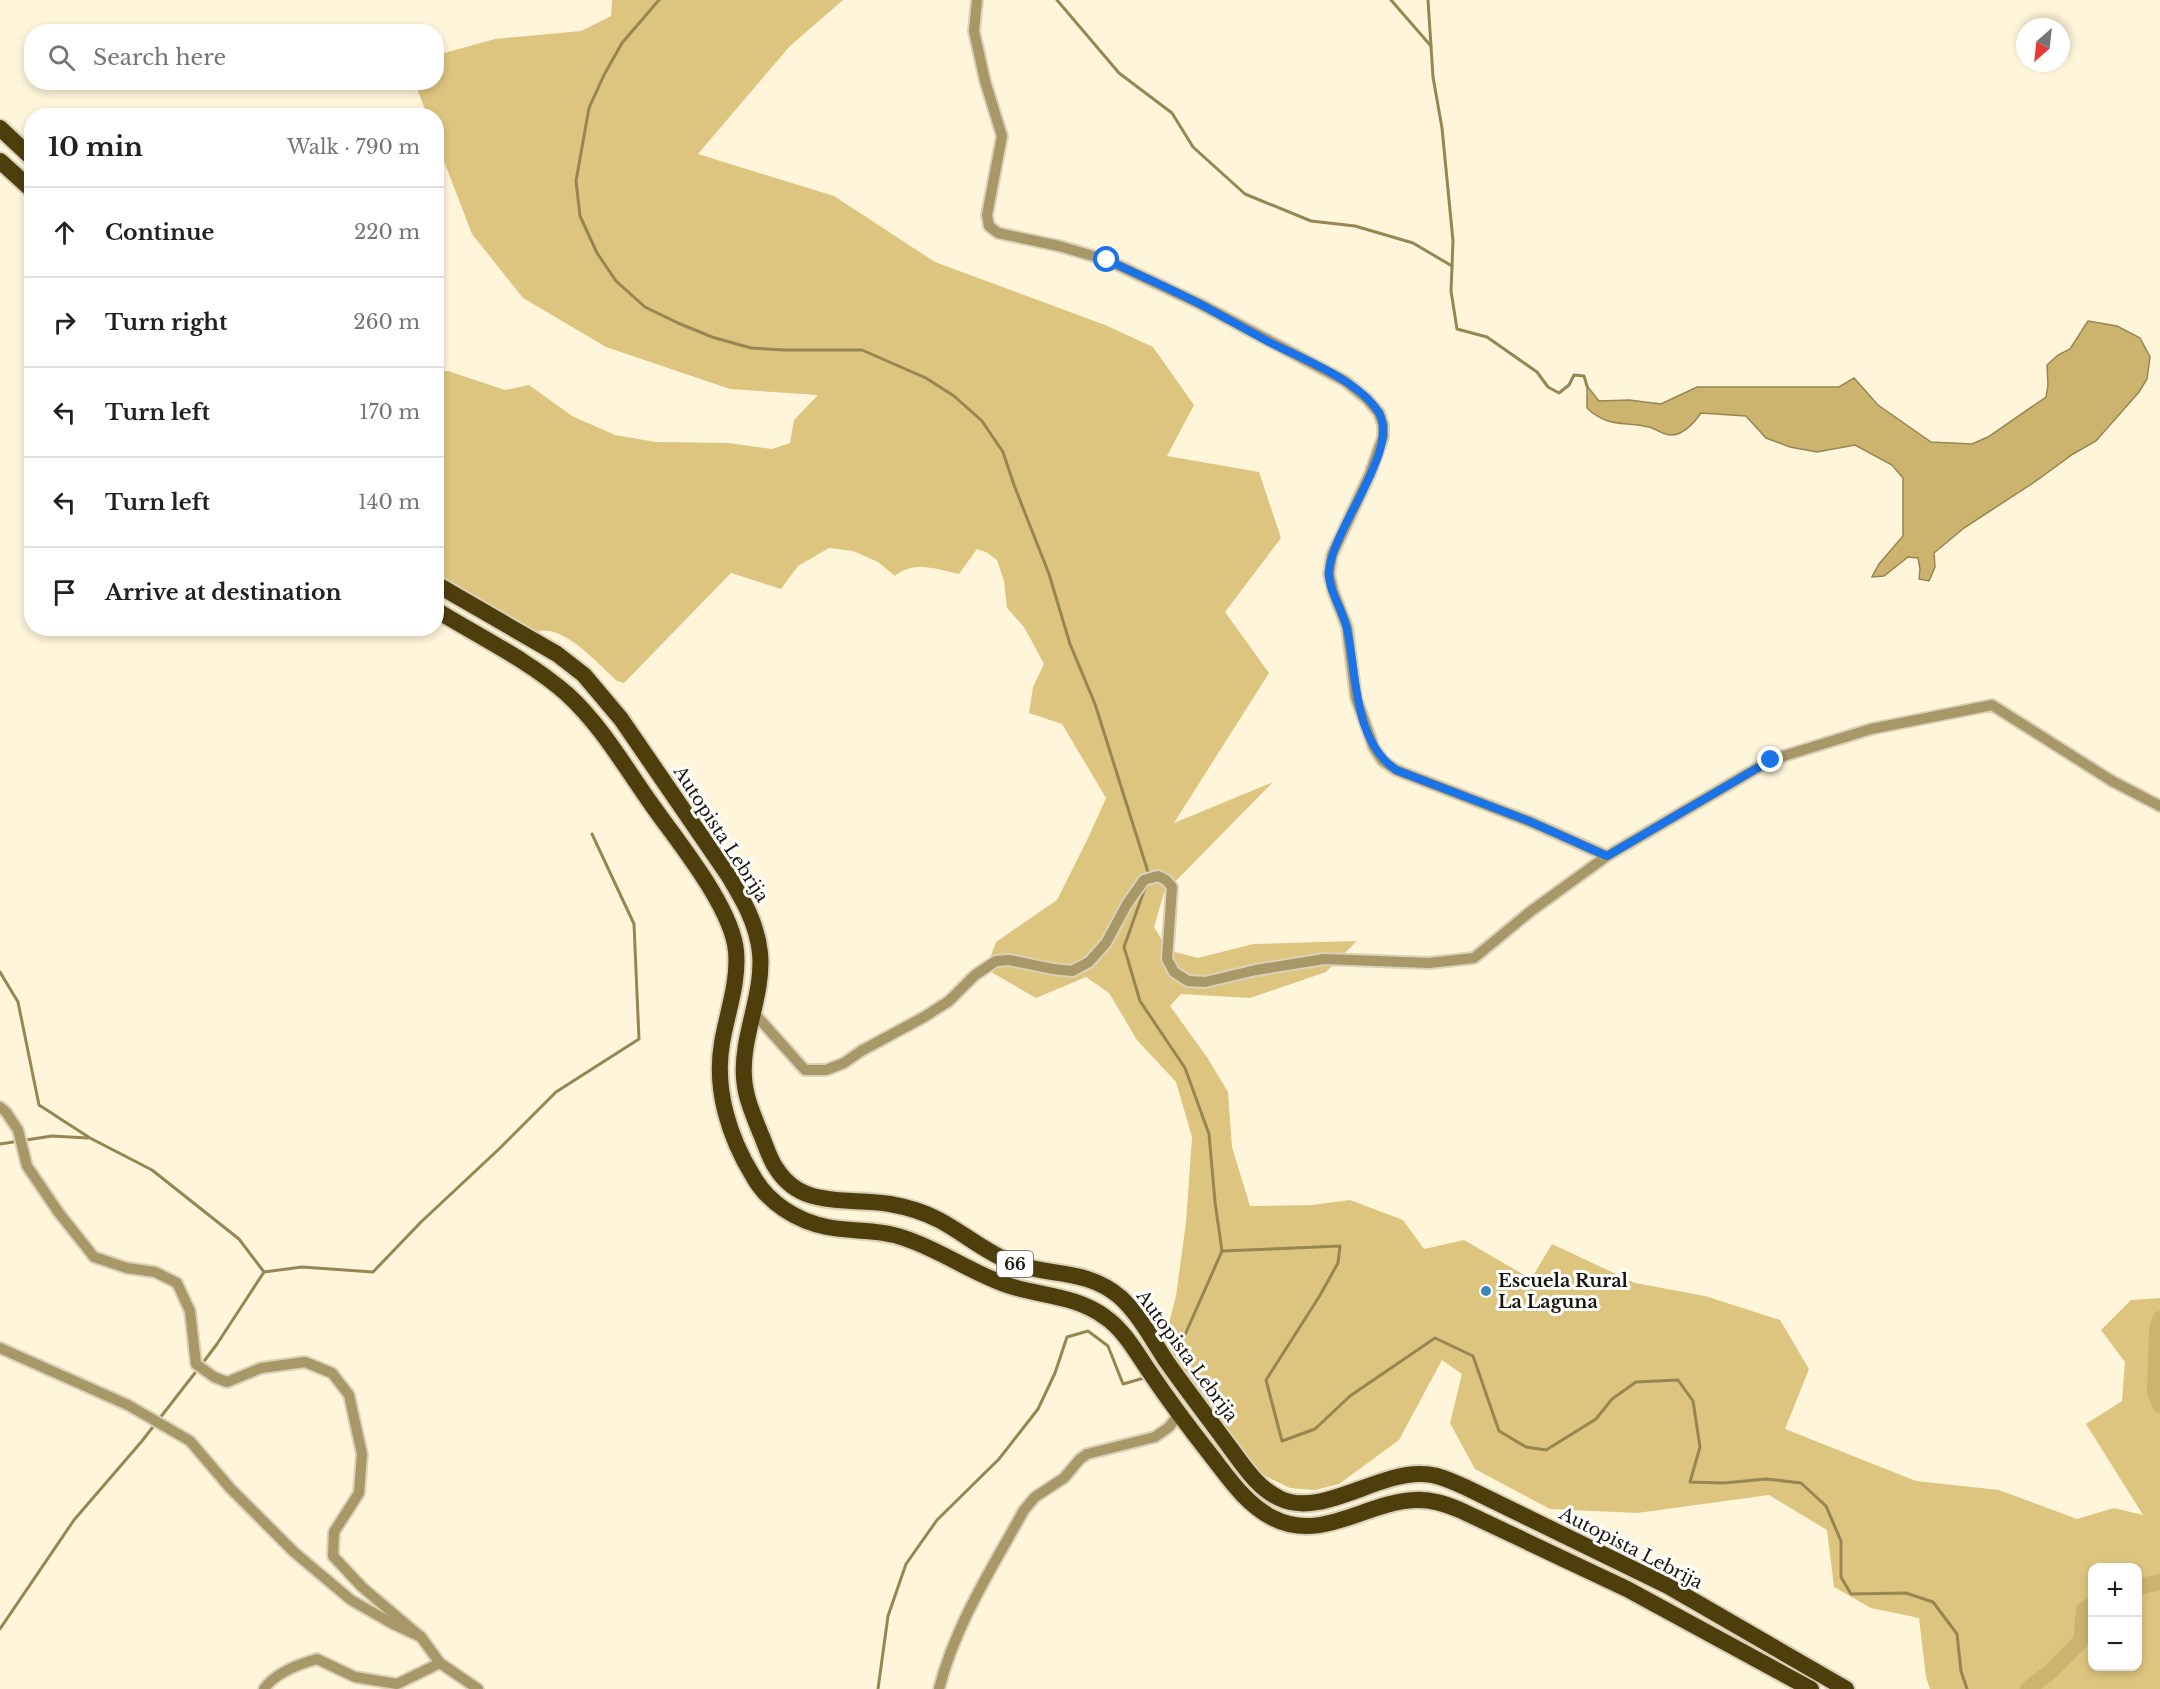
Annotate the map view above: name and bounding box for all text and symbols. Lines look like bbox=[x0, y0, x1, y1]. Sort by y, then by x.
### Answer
north arrow bbox=[2016, 18, 2070, 72]
search box bbox=[24, 24, 444, 90]
icon: search bbox=[45, 41, 78, 74]
text: Search here bbox=[93, 44, 226, 71]
text: 10 min bbox=[48, 131, 143, 163]
text: Walk · 790 m bbox=[287, 135, 420, 159]
icon: ahead bbox=[48, 216, 81, 249]
text: Continue bbox=[105, 219, 214, 246]
text: 220 m bbox=[354, 220, 420, 244]
route start bbox=[1093, 246, 1119, 272]
icon: right bbox=[48, 306, 81, 339]
text: Turn right bbox=[105, 309, 227, 336]
text: 260 m bbox=[353, 310, 420, 334]
icon: left bbox=[48, 396, 81, 429]
text: Turn left bbox=[105, 399, 210, 426]
text: 170 m bbox=[360, 400, 420, 424]
icon: left bbox=[48, 486, 81, 519]
text: Turn left bbox=[105, 489, 210, 516]
text: 140 m bbox=[358, 490, 420, 514]
icon: arrive bbox=[48, 576, 81, 609]
text: Arrive at destination bbox=[105, 579, 342, 606]
route end bbox=[1757, 746, 1783, 772]
street label: Autopista Lebrija bbox=[668, 761, 773, 906]
road number: 66 bbox=[997, 1251, 1033, 1277]
place label: Escuela Rural La Laguna bbox=[1498, 1270, 1629, 1313]
marker: Escuela Rural La Laguna bbox=[1479, 1284, 1493, 1298]
street label: Autopista Lebrija bbox=[1131, 1285, 1242, 1426]
street label: Autopista Lebrija bbox=[1555, 1502, 1706, 1594]
map controls bbox=[2088, 1563, 2142, 1671]
button: + bbox=[2088, 1563, 2142, 1617]
button: − bbox=[2088, 1617, 2142, 1671]

